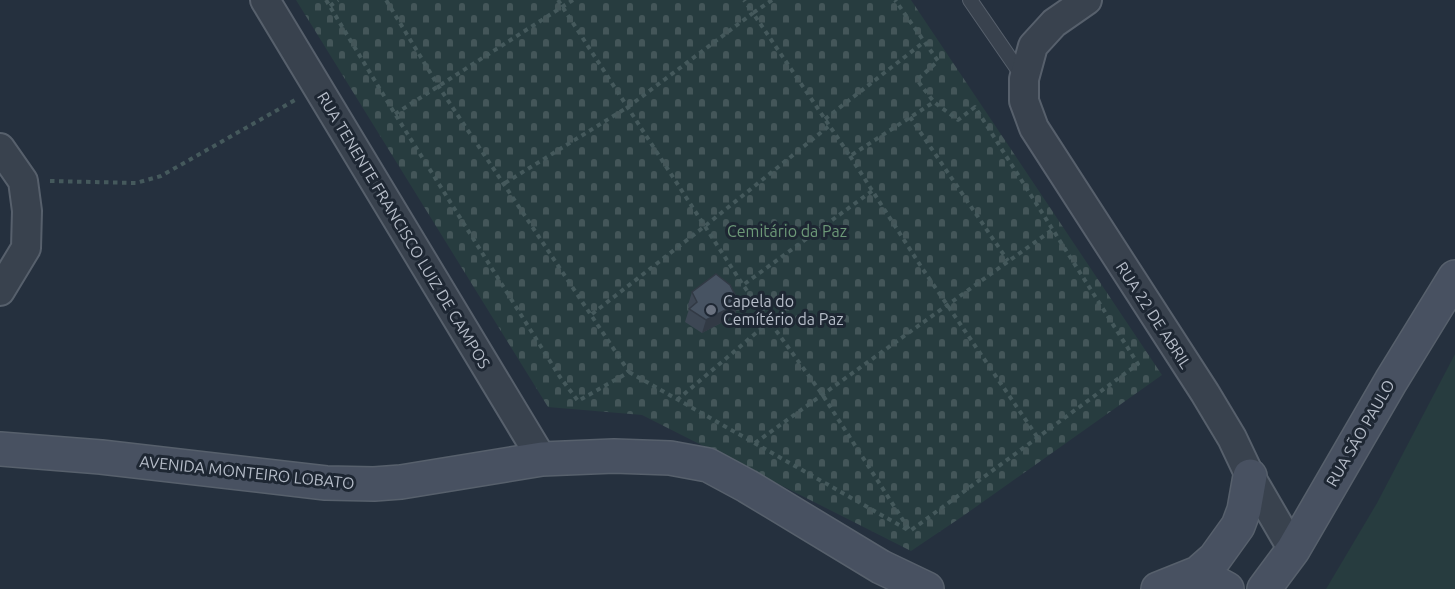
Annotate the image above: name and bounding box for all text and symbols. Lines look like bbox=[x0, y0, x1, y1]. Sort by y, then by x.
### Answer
street label: RUA TENENTE FRANCISCO LUIZ DE CAMPOS bbox=[314, 88, 494, 372]
park label: Cemitário da Paz bbox=[727, 222, 847, 240]
street label: RUA 22 DE ABRIL bbox=[1113, 258, 1195, 372]
place label: Capela do Cemítério da Paz bbox=[723, 292, 844, 328]
marker: Capela do Cemítério da Paz bbox=[704, 303, 718, 317]
street label: RUA SÃO PAULO bbox=[1321, 376, 1398, 489]
street label: AVENIDA MONTEIRO LOBATO bbox=[139, 452, 355, 492]

